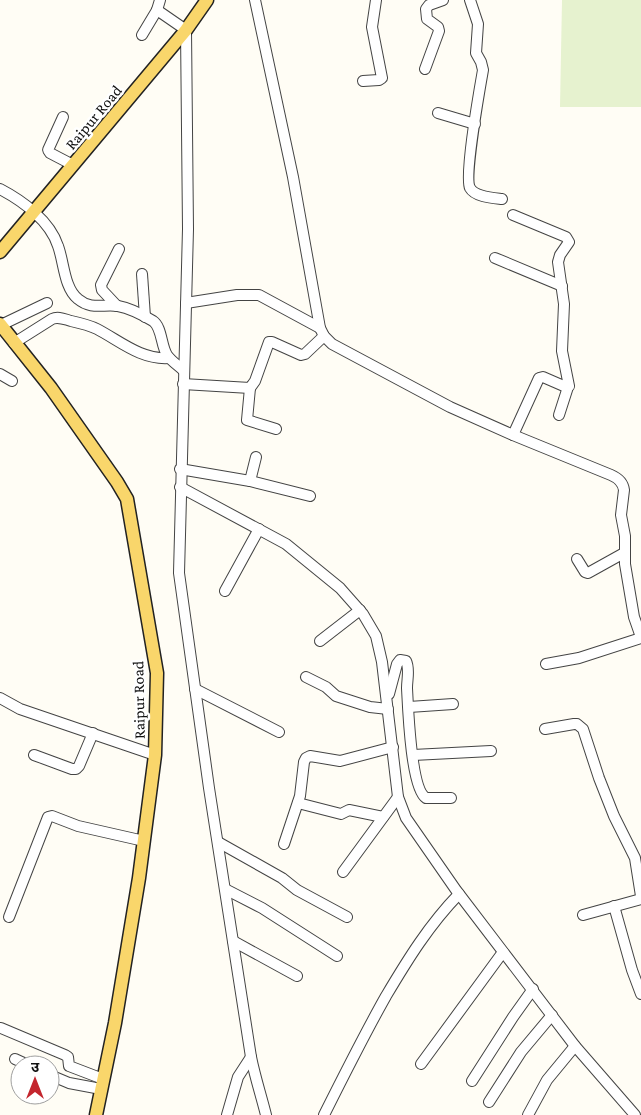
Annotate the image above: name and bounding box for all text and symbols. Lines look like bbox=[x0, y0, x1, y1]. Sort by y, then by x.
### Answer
street label: Raipur Road bbox=[62, 81, 126, 153]
street label: Raipur Road bbox=[129, 660, 149, 739]
north arrow bbox=[10, 1055, 60, 1105]
text: उ bbox=[31, 1059, 40, 1075]

